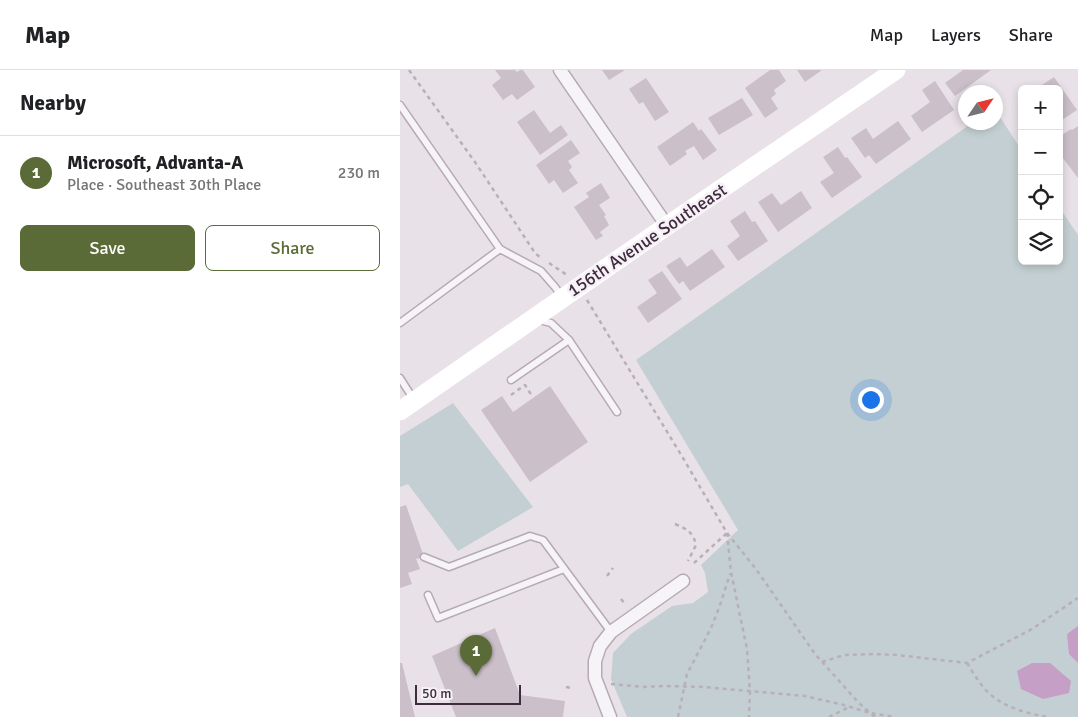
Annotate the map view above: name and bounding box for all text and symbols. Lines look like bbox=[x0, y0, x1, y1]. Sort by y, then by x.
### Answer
text: Map bbox=[25, 20, 70, 50]
text: Map bbox=[870, 24, 903, 46]
text: Layers bbox=[931, 24, 981, 46]
text: Share bbox=[1009, 24, 1053, 46]
north arrow bbox=[958, 85, 1003, 130]
map controls bbox=[1018, 85, 1063, 265]
button: + bbox=[1018, 85, 1063, 130]
text: Nearby bbox=[20, 90, 86, 116]
button: − bbox=[1018, 130, 1063, 175]
text: Microsoft, Advanta-A bbox=[67, 151, 243, 175]
text: 1 bbox=[32, 163, 40, 183]
text: 230 m bbox=[338, 163, 380, 183]
text: Place · Southeast 30th Place bbox=[67, 175, 261, 195]
button: locate bbox=[1018, 175, 1063, 220]
street label: 156th Avenue Southeast bbox=[563, 179, 731, 301]
button: layers bbox=[1018, 220, 1063, 265]
button: Save bbox=[20, 225, 195, 271]
button: Share bbox=[205, 225, 380, 271]
your location bbox=[858, 387, 884, 413]
pin: 1 bbox=[460, 635, 492, 676]
scale bar bbox=[415, 682, 521, 705]
text: 50 m bbox=[422, 685, 451, 702]

